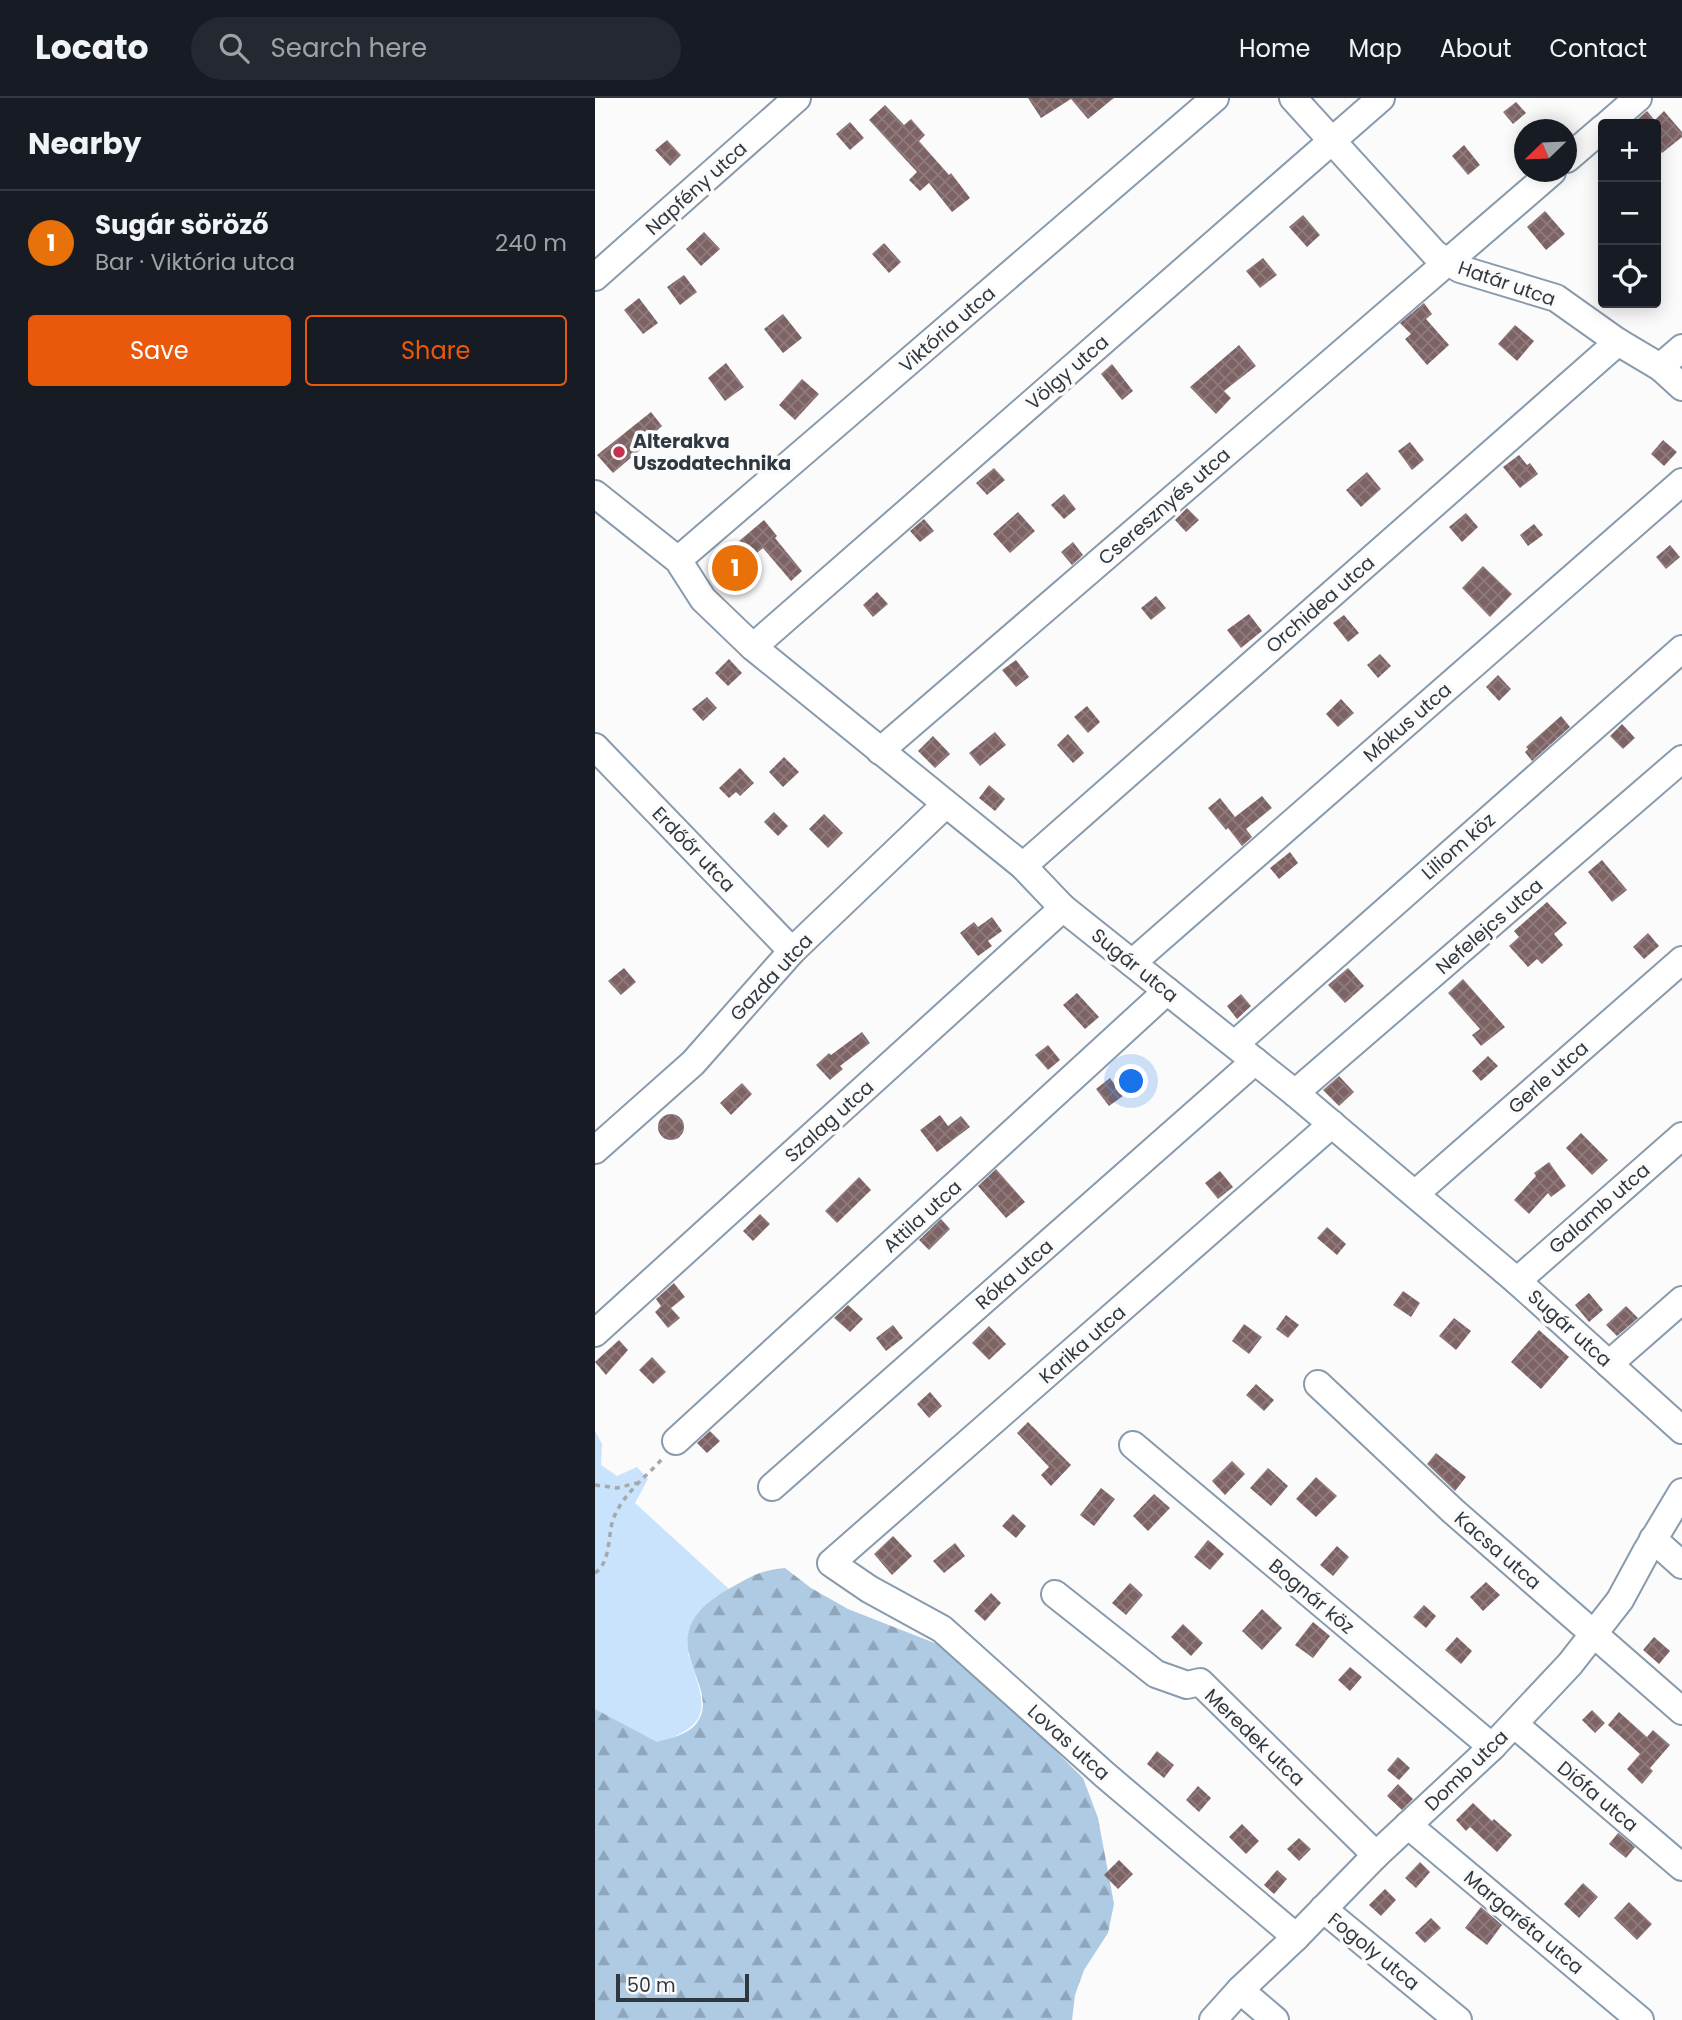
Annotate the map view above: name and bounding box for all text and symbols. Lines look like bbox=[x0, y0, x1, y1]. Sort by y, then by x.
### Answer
search box bbox=[191, 17, 681, 80]
text: Locato bbox=[35, 24, 149, 71]
icon: search bbox=[215, 29, 253, 67]
text: Search here bbox=[271, 30, 427, 66]
text: Home bbox=[1239, 32, 1311, 65]
text: Map bbox=[1349, 32, 1402, 65]
text: About bbox=[1440, 32, 1511, 65]
text: Contact bbox=[1549, 32, 1647, 65]
north arrow bbox=[1514, 119, 1577, 182]
map controls bbox=[1598, 119, 1661, 308]
button: + bbox=[1598, 119, 1661, 182]
text: Nearby bbox=[28, 122, 142, 165]
street label: Napfény utca bbox=[640, 135, 753, 241]
button: − bbox=[1598, 182, 1661, 245]
text: Sugár söröző bbox=[95, 207, 269, 243]
text: 1 bbox=[47, 227, 55, 259]
text: 240 m bbox=[495, 227, 567, 259]
button: locate bbox=[1598, 245, 1661, 308]
text: Bar · Viktória utca bbox=[95, 246, 295, 278]
street label: Határ utca bbox=[1455, 254, 1559, 313]
street label: Viktória utca bbox=[893, 280, 1001, 379]
button: Save bbox=[28, 315, 291, 386]
button: Share bbox=[305, 315, 567, 386]
street label: Völgy utca bbox=[1020, 329, 1115, 416]
place label: Alterakva Uszodatechnika bbox=[633, 428, 791, 477]
street label: Cseresznyés utca bbox=[1092, 441, 1236, 571]
marker: Alterakva Uszodatechnika bbox=[611, 444, 627, 460]
pin: 1 bbox=[712, 542, 758, 594]
street label: Orchidea utca bbox=[1260, 549, 1381, 659]
street label: Mókus utca bbox=[1357, 676, 1457, 768]
street label: Erdőőr utca bbox=[646, 801, 741, 898]
street label: Liliom köz bbox=[1416, 807, 1501, 886]
street label: Nefelejcs utca bbox=[1430, 872, 1549, 981]
street label: Sugár utca bbox=[1086, 922, 1184, 1009]
street label: Gazda utca bbox=[724, 928, 819, 1027]
street label: Gerle utca bbox=[1502, 1035, 1594, 1120]
your location bbox=[1114, 1064, 1148, 1098]
street label: Szalag utca bbox=[779, 1074, 880, 1169]
street label: Galamb utca bbox=[1543, 1157, 1656, 1260]
street label: Attila utca bbox=[877, 1174, 968, 1259]
street label: Róka utca bbox=[970, 1233, 1059, 1316]
street label: Sugár utca bbox=[1522, 1283, 1618, 1373]
street label: Karika utca bbox=[1033, 1299, 1132, 1390]
street label: Kacsa utca bbox=[1448, 1505, 1547, 1596]
street label: Bognár köz bbox=[1263, 1552, 1360, 1640]
street label: Meredek utca bbox=[1199, 1683, 1311, 1792]
street label: Lovas utca bbox=[1022, 1698, 1116, 1787]
street label: Domb utca bbox=[1419, 1724, 1514, 1817]
street label: Diófa utca bbox=[1552, 1755, 1644, 1838]
street label: Margaréta utca bbox=[1458, 1864, 1589, 1981]
street label: Fogoly utca bbox=[1322, 1906, 1425, 1997]
scale bar bbox=[616, 1971, 749, 2003]
text: 50 m bbox=[627, 1972, 676, 1999]

